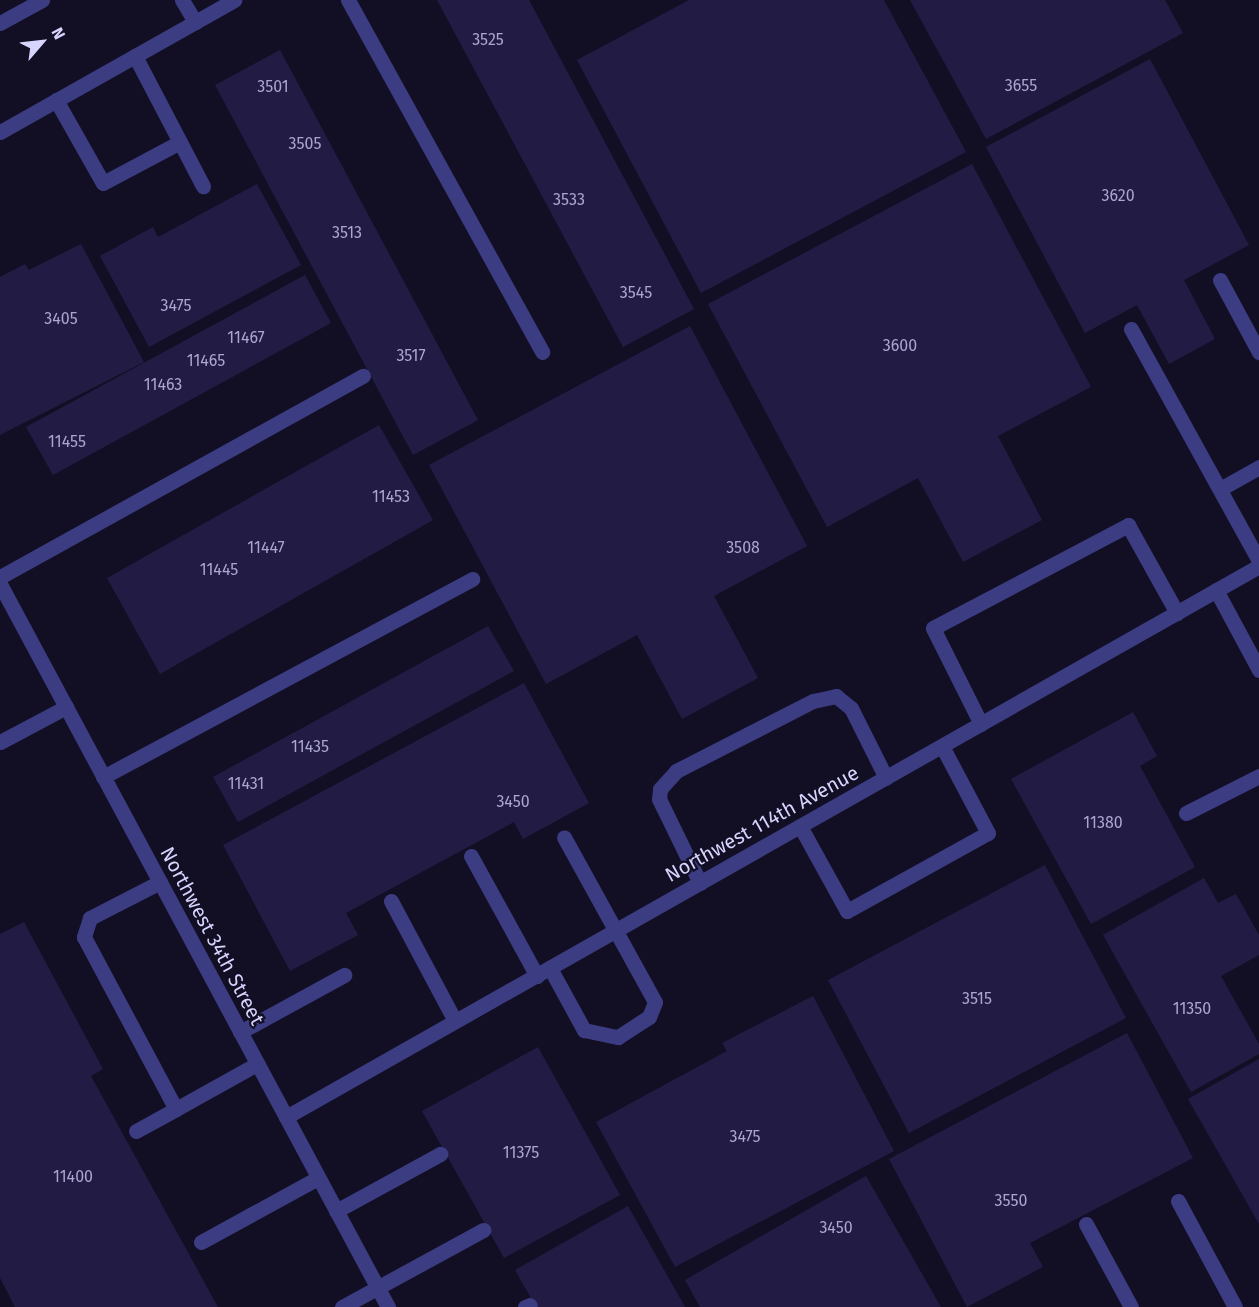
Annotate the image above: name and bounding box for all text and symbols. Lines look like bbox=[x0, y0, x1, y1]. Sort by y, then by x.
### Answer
north arrow bbox=[12, 12, 72, 72]
text: N bbox=[47, 24, 69, 42]
house number: 3525 bbox=[472, 30, 504, 50]
house number: 3655 bbox=[1005, 76, 1037, 96]
house number: 3501 bbox=[257, 77, 289, 97]
house number: 3505 bbox=[289, 134, 321, 154]
house number: 3620 bbox=[1101, 186, 1135, 206]
house number: 3533 bbox=[553, 190, 585, 210]
house number: 3513 bbox=[332, 223, 362, 243]
house number: 3545 bbox=[620, 283, 652, 303]
house number: 3475 bbox=[161, 296, 191, 316]
house number: 3405 bbox=[44, 309, 78, 329]
house number: 11467 bbox=[227, 328, 265, 348]
house number: 3600 bbox=[883, 336, 917, 356]
house number: 3517 bbox=[396, 346, 426, 366]
house number: 11465 bbox=[187, 351, 225, 371]
house number: 11463 bbox=[144, 375, 182, 395]
house number: 11455 bbox=[48, 432, 86, 452]
house number: 11453 bbox=[372, 487, 410, 507]
house number: 11447 bbox=[247, 538, 285, 558]
house number: 3508 bbox=[726, 538, 760, 558]
house number: 11445 bbox=[200, 560, 238, 580]
house number: 11435 bbox=[291, 737, 329, 757]
street label: Northwest 114th Avenue bbox=[661, 761, 863, 887]
house number: 11431 bbox=[228, 774, 264, 794]
house number: 3450 bbox=[496, 792, 530, 812]
house number: 11380 bbox=[1083, 813, 1123, 833]
street label: Northwest 34th Street bbox=[155, 843, 269, 1029]
house number: 3515 bbox=[962, 989, 992, 1009]
house number: 11350 bbox=[1173, 999, 1211, 1019]
house number: 3475 bbox=[730, 1127, 760, 1147]
house number: 11375 bbox=[503, 1143, 539, 1163]
house number: 11400 bbox=[53, 1167, 93, 1187]
house number: 3550 bbox=[995, 1191, 1027, 1211]
house number: 3450 bbox=[819, 1218, 853, 1238]

